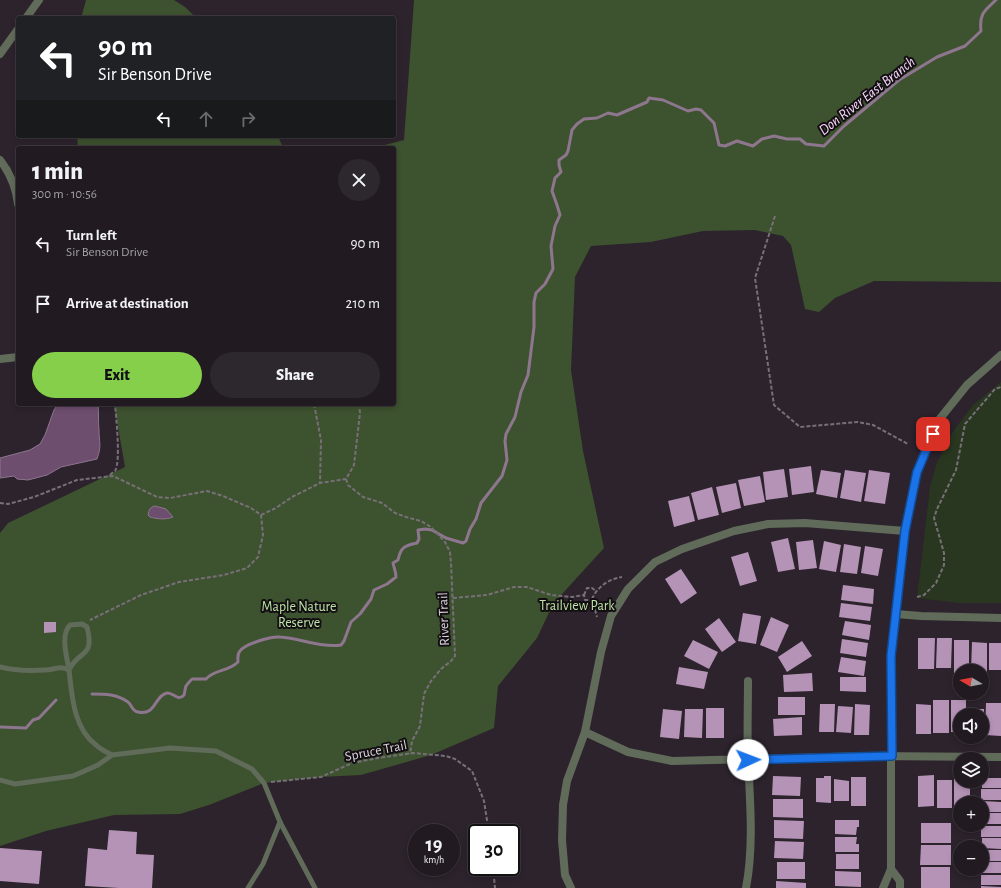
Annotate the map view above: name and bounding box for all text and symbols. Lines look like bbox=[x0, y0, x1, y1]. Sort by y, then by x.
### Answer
icon: left bbox=[32, 32, 84, 84]
text: 90 m bbox=[98, 33, 153, 61]
water label: Don River East Branch bbox=[816, 54, 918, 138]
text: Sir Benson Drive bbox=[98, 66, 212, 84]
icon: left bbox=[153, 108, 175, 130]
icon: ahead bbox=[195, 108, 217, 130]
icon: right bbox=[237, 108, 259, 130]
button: close bbox=[338, 159, 380, 201]
text: 1 min bbox=[32, 160, 83, 184]
text: 300 m · 10:56 bbox=[32, 188, 97, 201]
text: Turn left bbox=[66, 228, 117, 243]
icon: left bbox=[32, 233, 54, 255]
text: 90 m bbox=[351, 236, 380, 251]
text: Sir Benson Drive bbox=[66, 246, 148, 259]
icon: arrive bbox=[32, 293, 54, 315]
text: Arrive at destination bbox=[66, 296, 189, 311]
text: 210 m bbox=[346, 296, 380, 311]
button: Exit bbox=[32, 352, 202, 398]
button: Share bbox=[210, 352, 380, 398]
pin bbox=[916, 417, 950, 451]
icon: arrive bbox=[922, 423, 944, 445]
street label: River Trail bbox=[436, 592, 452, 646]
park label: Trailview Park bbox=[539, 599, 615, 613]
park label: Maple Nature Reserve bbox=[262, 600, 336, 630]
north arrow bbox=[953, 664, 989, 700]
map controls bbox=[953, 664, 989, 876]
button: sound bbox=[953, 708, 989, 744]
street label: Spruce Trail bbox=[344, 738, 408, 764]
position arrow bbox=[727, 739, 769, 781]
button: layers bbox=[953, 752, 989, 788]
button: + bbox=[953, 796, 989, 832]
speed limit sign: 30 bbox=[468, 824, 520, 876]
text: 19 bbox=[426, 835, 442, 855]
button: − bbox=[953, 840, 989, 876]
text: km/h bbox=[424, 855, 444, 865]

